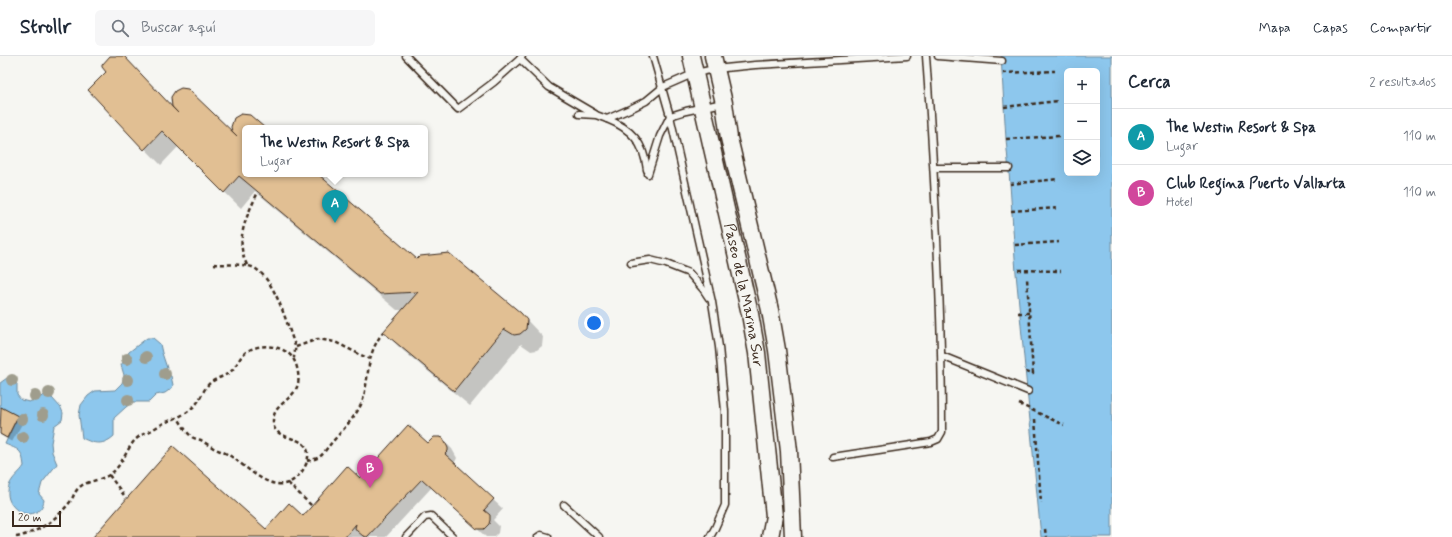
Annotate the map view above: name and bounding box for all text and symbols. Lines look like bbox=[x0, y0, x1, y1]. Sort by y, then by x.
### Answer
search box bbox=[95, 10, 375, 46]
text: Strollr bbox=[20, 15, 71, 40]
icon: search bbox=[109, 17, 131, 39]
text: Buscar aquí bbox=[141, 18, 216, 38]
text: Mapa bbox=[1259, 19, 1291, 37]
text: Capas bbox=[1313, 19, 1348, 37]
text: Compartir bbox=[1370, 19, 1432, 37]
map controls bbox=[1064, 68, 1100, 176]
button: + bbox=[1064, 68, 1100, 104]
text: Cerca bbox=[1128, 71, 1171, 93]
text: 2 resultados bbox=[1369, 74, 1436, 91]
button: − bbox=[1064, 104, 1100, 140]
text: The Westin Resort & Spa bbox=[1166, 118, 1316, 138]
popup bbox=[242, 125, 428, 177]
text: A bbox=[1137, 128, 1145, 145]
text: 110 m bbox=[1403, 128, 1436, 145]
text: The Westin Resort & Spa bbox=[260, 133, 410, 153]
text: Lugar bbox=[1166, 138, 1198, 155]
button: layers bbox=[1064, 140, 1100, 176]
text: Lugar bbox=[260, 153, 292, 170]
text: Club Regina Puerto Vallarta bbox=[1166, 174, 1346, 194]
text: B bbox=[1137, 184, 1145, 201]
text: 110 m bbox=[1403, 184, 1436, 201]
pin: A bbox=[322, 190, 348, 223]
text: Hotel bbox=[1166, 194, 1192, 211]
street label: Paseo de la Marina Sur bbox=[719, 221, 767, 368]
your location bbox=[584, 313, 604, 333]
pin: B bbox=[357, 455, 383, 488]
scale bar bbox=[12, 509, 61, 528]
text: 20 m bbox=[18, 511, 41, 525]

